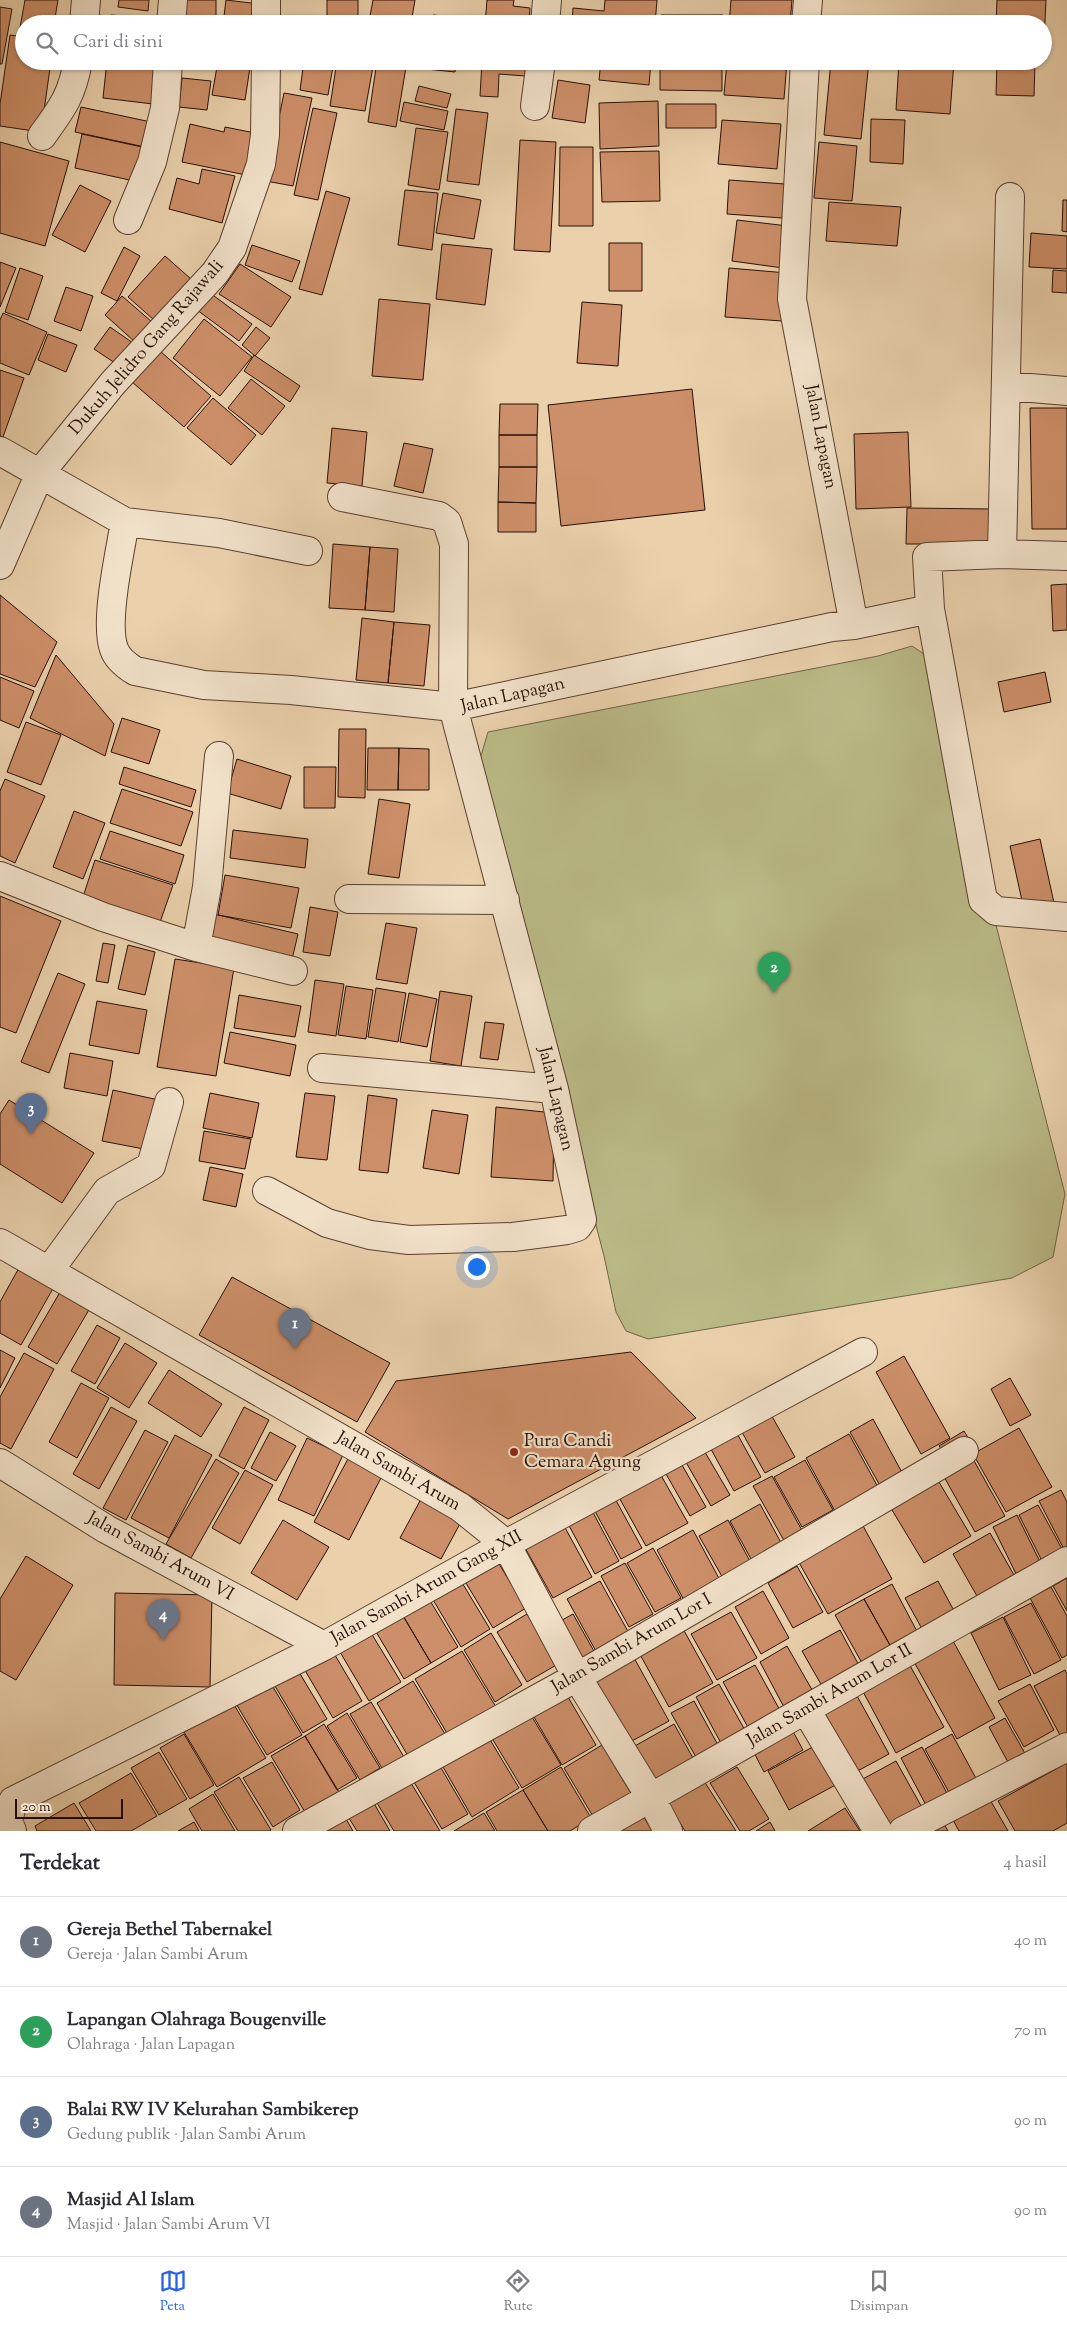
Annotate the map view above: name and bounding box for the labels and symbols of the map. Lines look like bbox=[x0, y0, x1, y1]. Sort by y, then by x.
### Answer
street label: Dukuh Jelidro Gang Rajawali bbox=[63, 255, 231, 441]
street label: Jalan Lapagan bbox=[797, 381, 843, 492]
street label: Jalan Lapagan bbox=[457, 671, 568, 721]
pin: 2 bbox=[758, 952, 790, 993]
street label: Jalan Lapagan bbox=[530, 1043, 580, 1154]
pin: 3 bbox=[15, 1093, 47, 1134]
your location bbox=[464, 1254, 490, 1280]
pin: 1 bbox=[279, 1308, 311, 1349]
street label: Jalan Sambi Arum bbox=[330, 1425, 465, 1518]
place label: Pura Candi Cemara Agung bbox=[524, 1429, 641, 1476]
marker: Pura Candi Cemara Agung bbox=[508, 1446, 520, 1458]
street label: Jalan Sambi Arum VI bbox=[81, 1505, 238, 1608]
street label: Jalan Sambi Arum Gang XII bbox=[326, 1524, 528, 1652]
street label: Jalan Sambi Arum Lor I bbox=[546, 1587, 717, 1701]
pin: 4 bbox=[147, 1599, 179, 1640]
street label: Jalan Sambi Arum Lor II bbox=[742, 1638, 918, 1755]
scale bar bbox=[15, 1796, 122, 1819]

